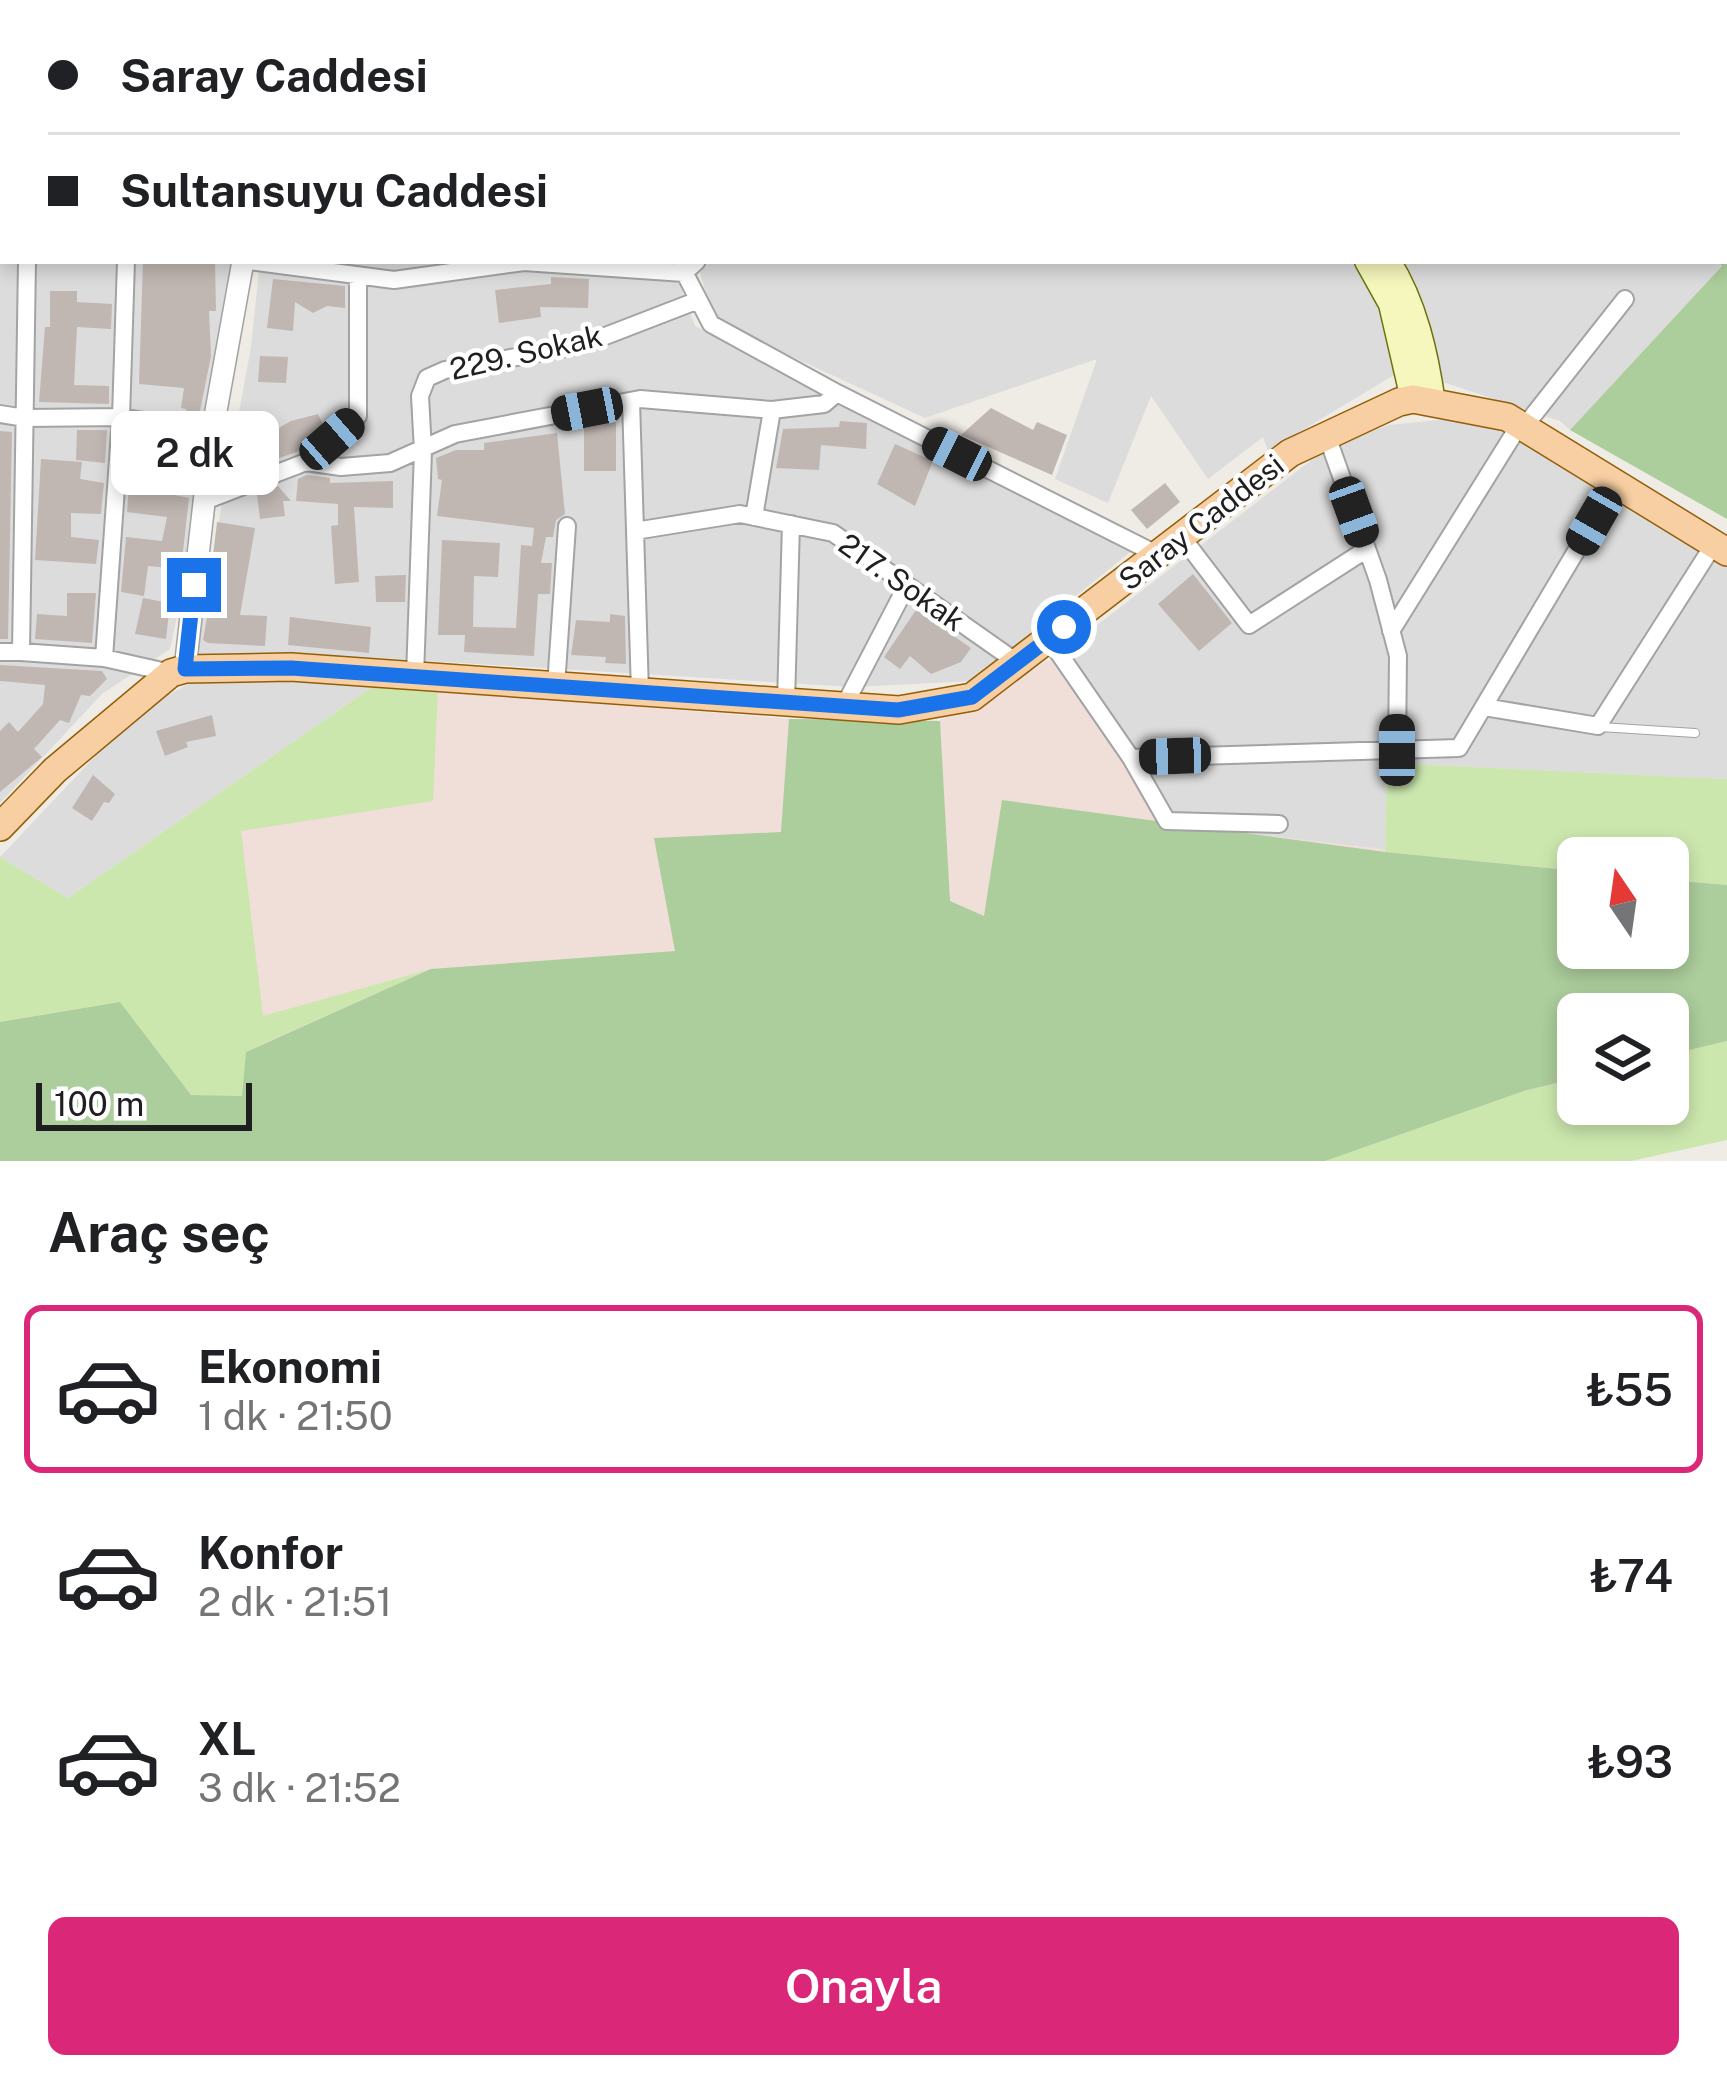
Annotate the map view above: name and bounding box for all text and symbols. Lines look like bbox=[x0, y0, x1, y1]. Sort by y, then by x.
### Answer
text: Saray Caddesi bbox=[120, 49, 428, 102]
text: Sultansuyu Caddesi bbox=[120, 164, 548, 217]
street label: 229. Sokak bbox=[446, 317, 606, 387]
car bbox=[548, 384, 626, 434]
car bbox=[293, 402, 371, 476]
callout: 2 dk bbox=[110, 411, 278, 495]
car bbox=[917, 422, 997, 486]
text: 2 dk bbox=[156, 430, 234, 476]
street label: Saray Caddesi bbox=[1111, 446, 1291, 598]
car bbox=[1325, 472, 1383, 552]
car bbox=[1560, 481, 1628, 561]
street label: 217. Sokak bbox=[832, 526, 972, 638]
route end bbox=[167, 558, 221, 612]
route start bbox=[1037, 600, 1091, 654]
car bbox=[1379, 714, 1415, 786]
car bbox=[1138, 737, 1212, 775]
north arrow bbox=[1557, 837, 1689, 969]
map controls bbox=[1557, 837, 1689, 1125]
button: layers bbox=[1557, 993, 1689, 1125]
scale bar bbox=[36, 1077, 252, 1130]
text: 100 m bbox=[54, 1085, 144, 1123]
text: Araç seç bbox=[48, 1201, 270, 1264]
icon: car bbox=[54, 1335, 162, 1443]
text: Ekonomi bbox=[198, 1340, 382, 1393]
text: ₺55 bbox=[1586, 1363, 1673, 1416]
text: 1 dk · 21:50 bbox=[198, 1393, 393, 1439]
icon: car bbox=[54, 1521, 162, 1629]
text: Konfor bbox=[198, 1526, 343, 1579]
text: ₺74 bbox=[1590, 1549, 1673, 1602]
text: 2 dk · 21:51 bbox=[198, 1579, 392, 1625]
icon: car bbox=[54, 1707, 162, 1815]
text: XL bbox=[198, 1712, 256, 1765]
text: ₺93 bbox=[1587, 1735, 1673, 1788]
text: 3 dk · 21:52 bbox=[198, 1765, 401, 1811]
button: Onayla bbox=[48, 1917, 1679, 2055]

